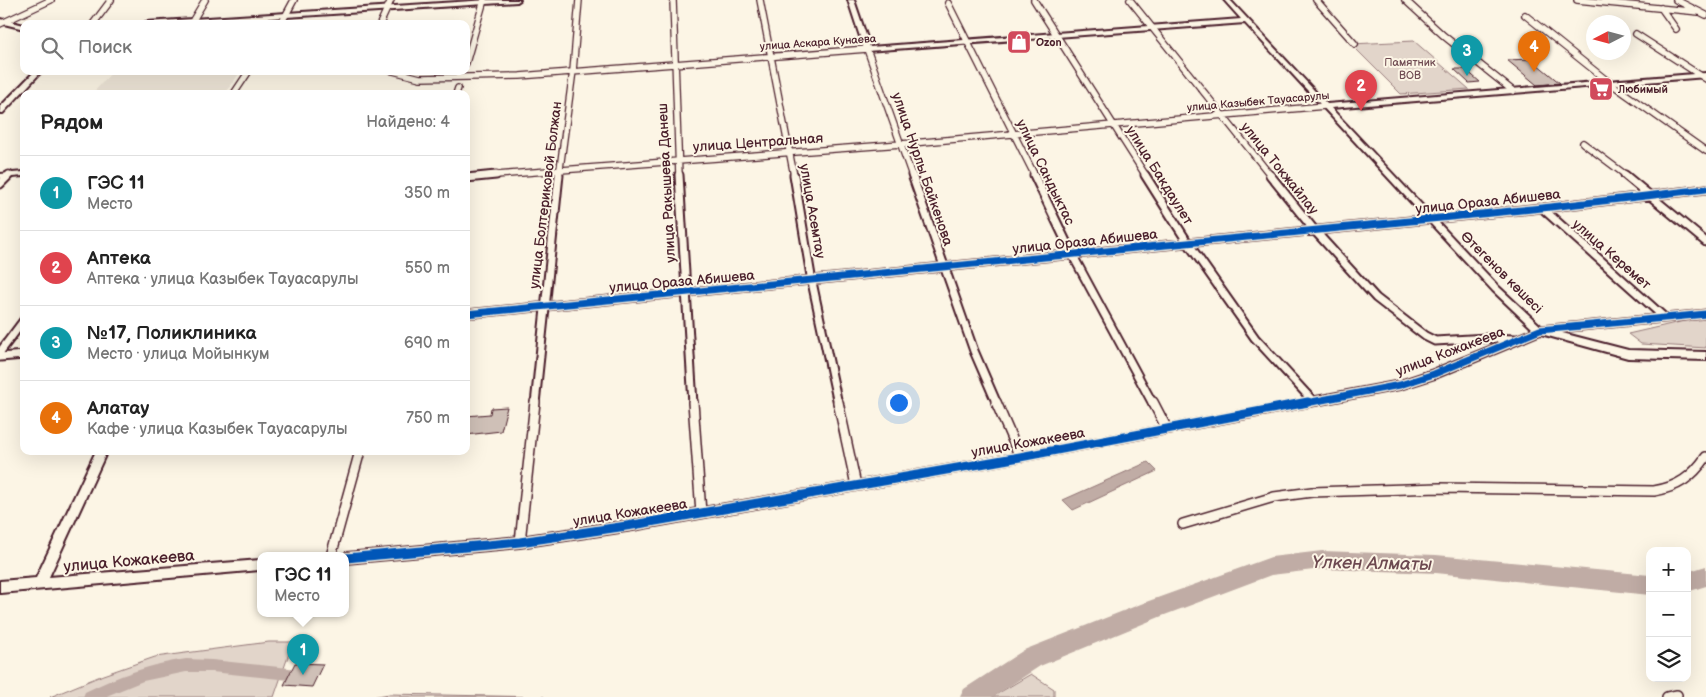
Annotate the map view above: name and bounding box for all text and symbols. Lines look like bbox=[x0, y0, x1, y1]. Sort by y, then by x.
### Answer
north arrow bbox=[1586, 15, 1631, 60]
search box bbox=[20, 20, 470, 75]
shop icon: Ozon bbox=[1006, 29, 1032, 55]
pin: 4 bbox=[1518, 31, 1550, 72]
street label: улица Аскара Кунаева bbox=[759, 32, 877, 53]
icon: search bbox=[38, 34, 66, 62]
pin: 3 bbox=[1451, 35, 1483, 76]
text: Поиск bbox=[78, 36, 132, 59]
place label: Ozon bbox=[1036, 36, 1062, 49]
park label: Памятник ВОВ bbox=[1384, 56, 1436, 82]
pin: 2 bbox=[1345, 70, 1377, 111]
supermarket icon: Любимый bbox=[1588, 76, 1614, 102]
place label: Любимый bbox=[1617, 83, 1668, 96]
street label: улица Казыбек Тауасарулы bbox=[1186, 89, 1330, 114]
street label: улица Нурлы Байкенова bbox=[888, 90, 957, 249]
street label: улица Болтериковой Болжан bbox=[526, 100, 565, 290]
street label: улица Ракышева Данеш bbox=[654, 103, 679, 263]
text: Рядом bbox=[40, 110, 103, 135]
text: Найдено: 4 bbox=[366, 113, 450, 132]
street label: улица Сандыктас bbox=[1013, 117, 1079, 228]
street label: улица Токжайлау bbox=[1237, 119, 1322, 218]
street label: улица Бакдаулет bbox=[1122, 123, 1197, 228]
street label: улица Центральная bbox=[692, 129, 824, 156]
street label: улица Асемтау bbox=[796, 162, 829, 260]
text: ГЭС 11 bbox=[87, 172, 145, 195]
text: 1 bbox=[53, 184, 59, 203]
text: 350 m bbox=[404, 184, 450, 203]
street label: улица Ораза Абишева bbox=[1415, 185, 1562, 218]
text: Место bbox=[87, 195, 133, 214]
street label: улица Керемет bbox=[1569, 216, 1655, 293]
street label: улица Ораза Абишева bbox=[1012, 225, 1159, 258]
street label: Өтегенов көшесі bbox=[1457, 228, 1546, 317]
text: Аптека bbox=[87, 247, 151, 270]
text: 2 bbox=[51, 259, 61, 278]
text: 550 m bbox=[405, 259, 450, 278]
street label: улица Ораза Абишева bbox=[609, 267, 756, 296]
text: Аптека · улица Казыбек Тауасарулы bbox=[87, 270, 358, 289]
text: №17, Поликлиника bbox=[87, 322, 256, 345]
street label: улица Кожакеева bbox=[1393, 323, 1508, 380]
text: 3 bbox=[51, 334, 61, 353]
text: 690 m bbox=[404, 334, 450, 353]
text: Место · улица Мойынкум bbox=[87, 345, 270, 364]
your location bbox=[886, 390, 912, 416]
text: Алатау bbox=[87, 397, 149, 420]
text: 4 bbox=[51, 409, 61, 428]
text: 750 m bbox=[406, 409, 450, 428]
text: Кафе · улица Казыбек Тауасарулы bbox=[87, 420, 347, 439]
street label: улица Кожакеева bbox=[970, 424, 1087, 461]
street label: улица Кожакеева bbox=[572, 495, 689, 530]
street label: улица Кожакеева bbox=[63, 546, 196, 577]
map controls bbox=[1646, 547, 1691, 682]
button: + bbox=[1646, 547, 1691, 592]
popup bbox=[257, 552, 349, 617]
water label: Үлкен Алматы bbox=[1312, 552, 1432, 575]
text: ГЭС 11 bbox=[274, 564, 332, 587]
text: Место bbox=[274, 587, 320, 606]
button: − bbox=[1646, 592, 1691, 637]
pin: 1 bbox=[287, 634, 319, 675]
button: layers bbox=[1646, 637, 1691, 682]

